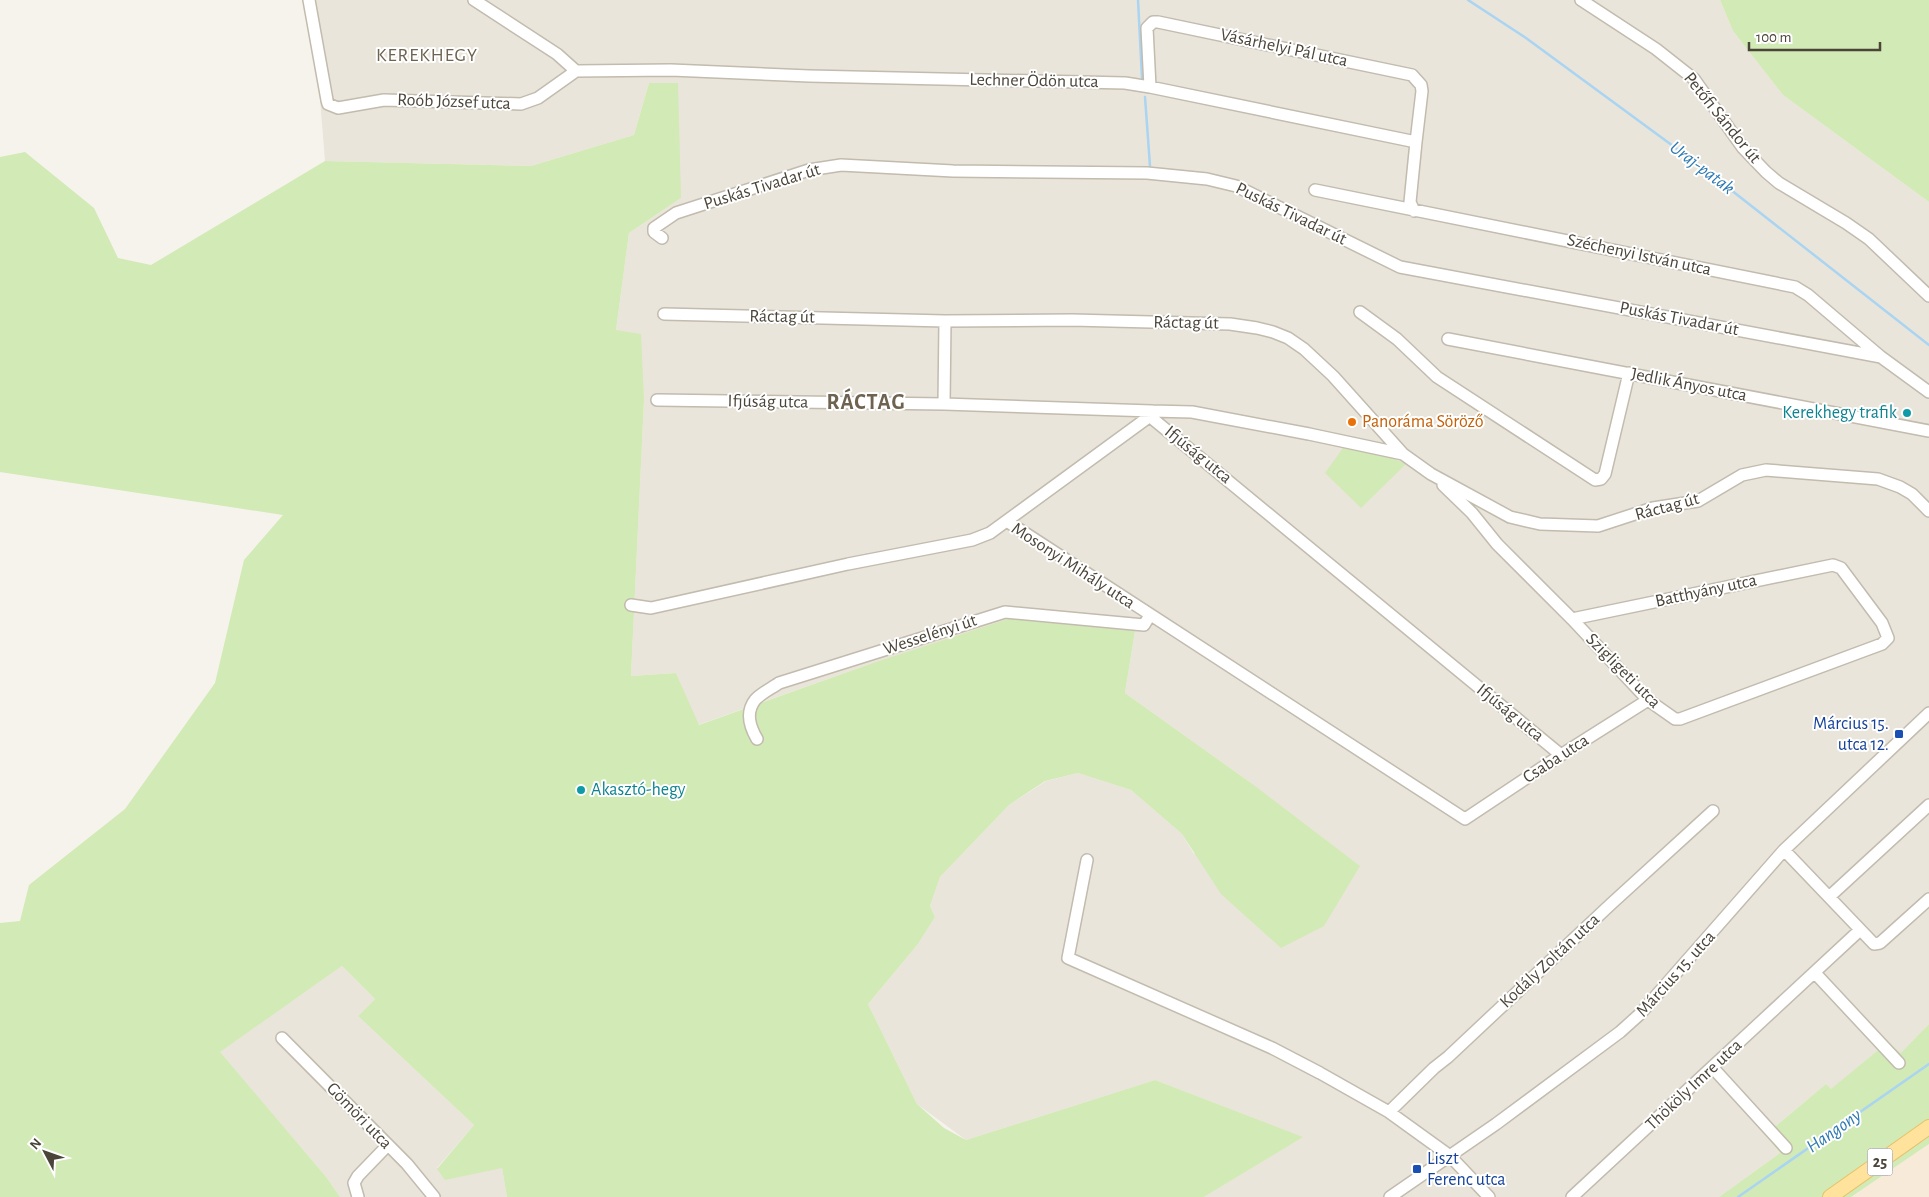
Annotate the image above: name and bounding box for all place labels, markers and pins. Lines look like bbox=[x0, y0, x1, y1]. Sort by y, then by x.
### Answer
place label: Kerekhegy trafik bbox=[1782, 404, 1898, 422]
marker: Kerekhegy trafik bbox=[1901, 407, 1913, 419]
place label: Panoráma Söröző bbox=[1362, 413, 1484, 431]
marker: Panoráma Söröző bbox=[1346, 416, 1358, 428]
place label: Március 15. utca 12. bbox=[1813, 715, 1889, 754]
marker: Március 15. utca 12. bbox=[1893, 728, 1905, 740]
place label: Akasztó-hegy bbox=[591, 781, 686, 799]
marker: Akasztó-hegy bbox=[575, 784, 587, 796]
place label: Liszt Ferenc utca bbox=[1427, 1150, 1505, 1189]
marker: Liszt Ferenc utca bbox=[1411, 1163, 1423, 1175]

